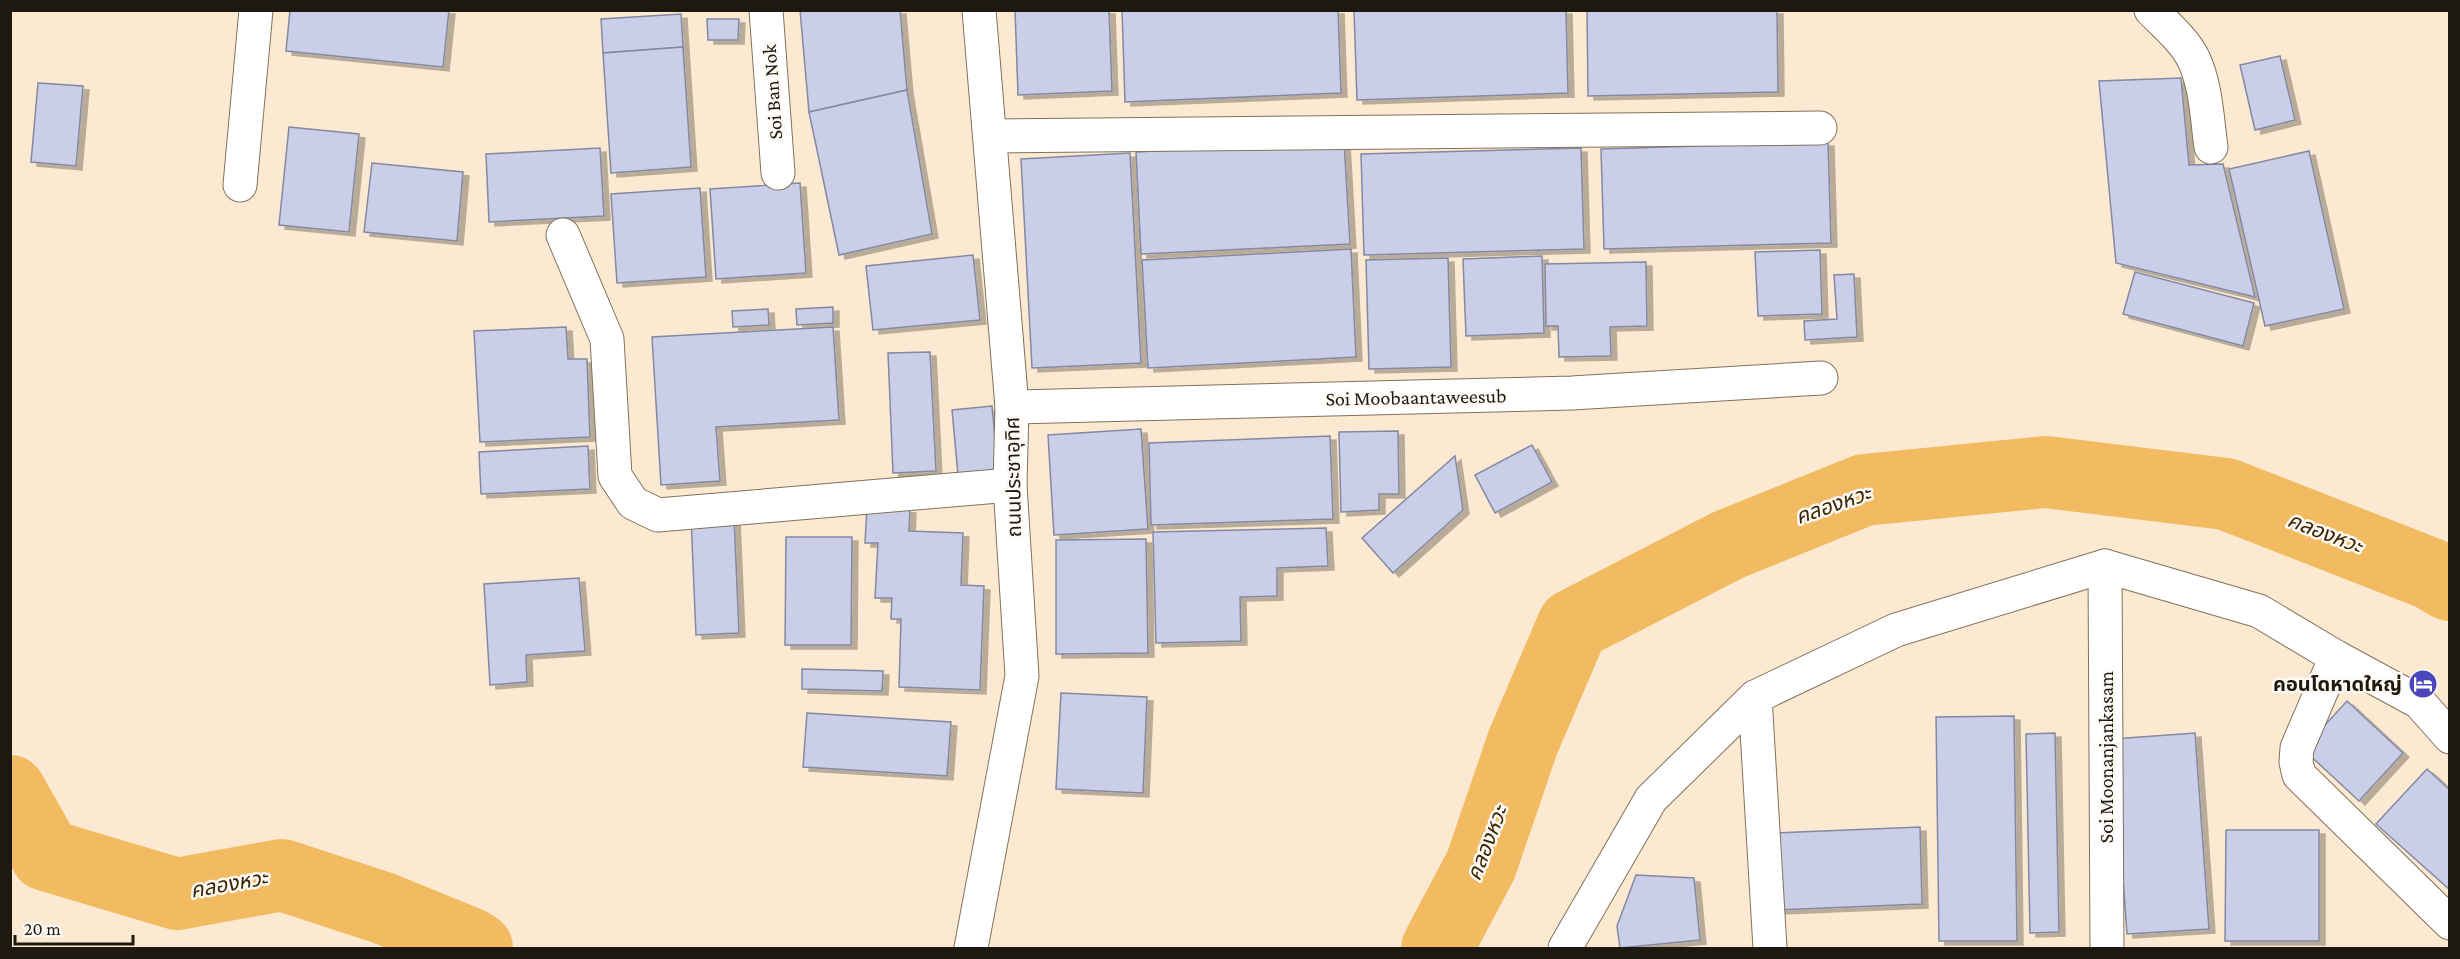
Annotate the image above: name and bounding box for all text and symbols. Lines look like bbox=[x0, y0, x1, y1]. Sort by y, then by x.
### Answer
street label: Soi Ban Nok bbox=[758, 43, 786, 140]
street label: Soi Moobaantaweesub bbox=[1325, 384, 1507, 410]
street label: ถนนประชาอุทิศ bbox=[1001, 417, 1026, 537]
water label: คลองหวะ bbox=[1792, 480, 1876, 529]
water label: คลองหวะ bbox=[2284, 508, 2367, 559]
hotel icon: คอนโดหาดใหญ่ bbox=[2407, 668, 2439, 700]
street label: Soi Moonanjankasam bbox=[2095, 671, 2118, 843]
place label: คอนโดหาดใหญ่ bbox=[2273, 673, 2402, 695]
water label: คลองหวะ bbox=[1462, 801, 1513, 884]
water label: คลองหวะ bbox=[189, 865, 271, 903]
scale bar bbox=[15, 908, 134, 946]
text: 20 m bbox=[24, 919, 61, 939]

